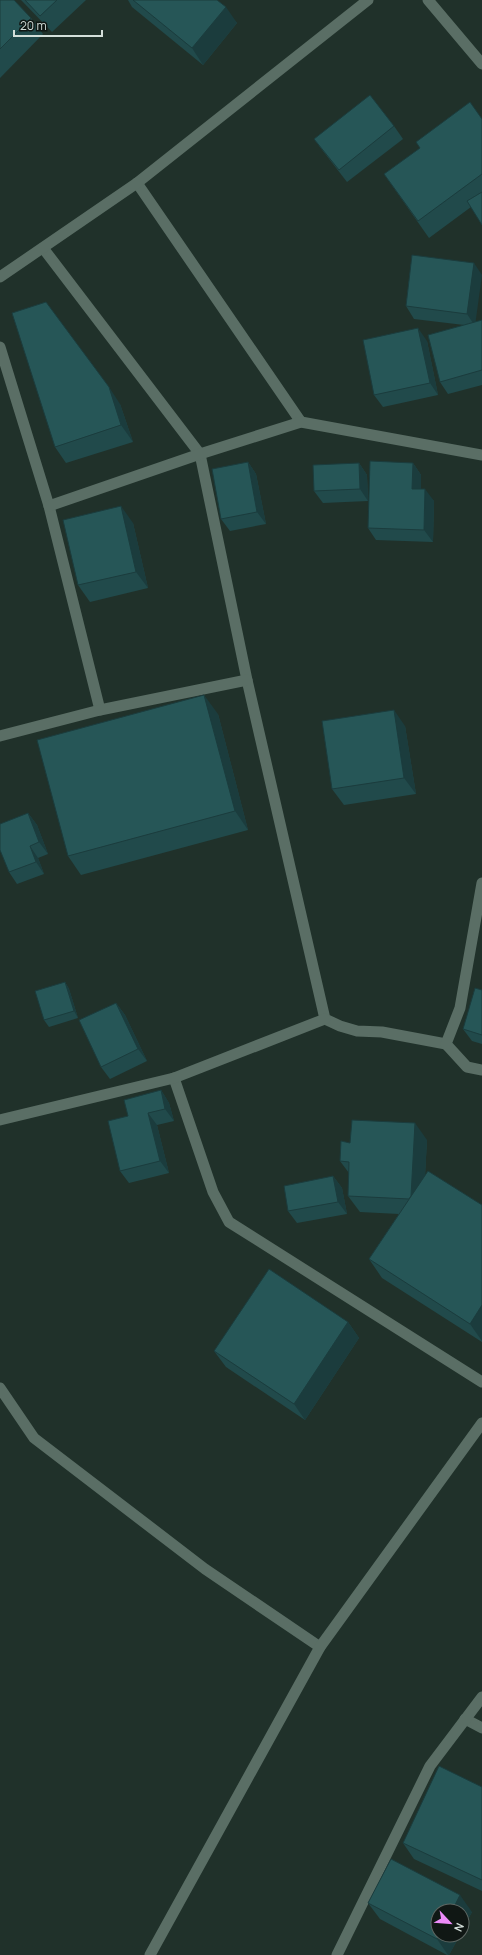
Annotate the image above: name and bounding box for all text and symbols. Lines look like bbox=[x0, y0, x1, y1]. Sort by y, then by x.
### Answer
scale bar bbox=[14, 12, 102, 38]
text: 20 m bbox=[20, 17, 47, 34]
north arrow bbox=[430, 1903, 470, 1943]
text: N bbox=[451, 1921, 468, 1935]

